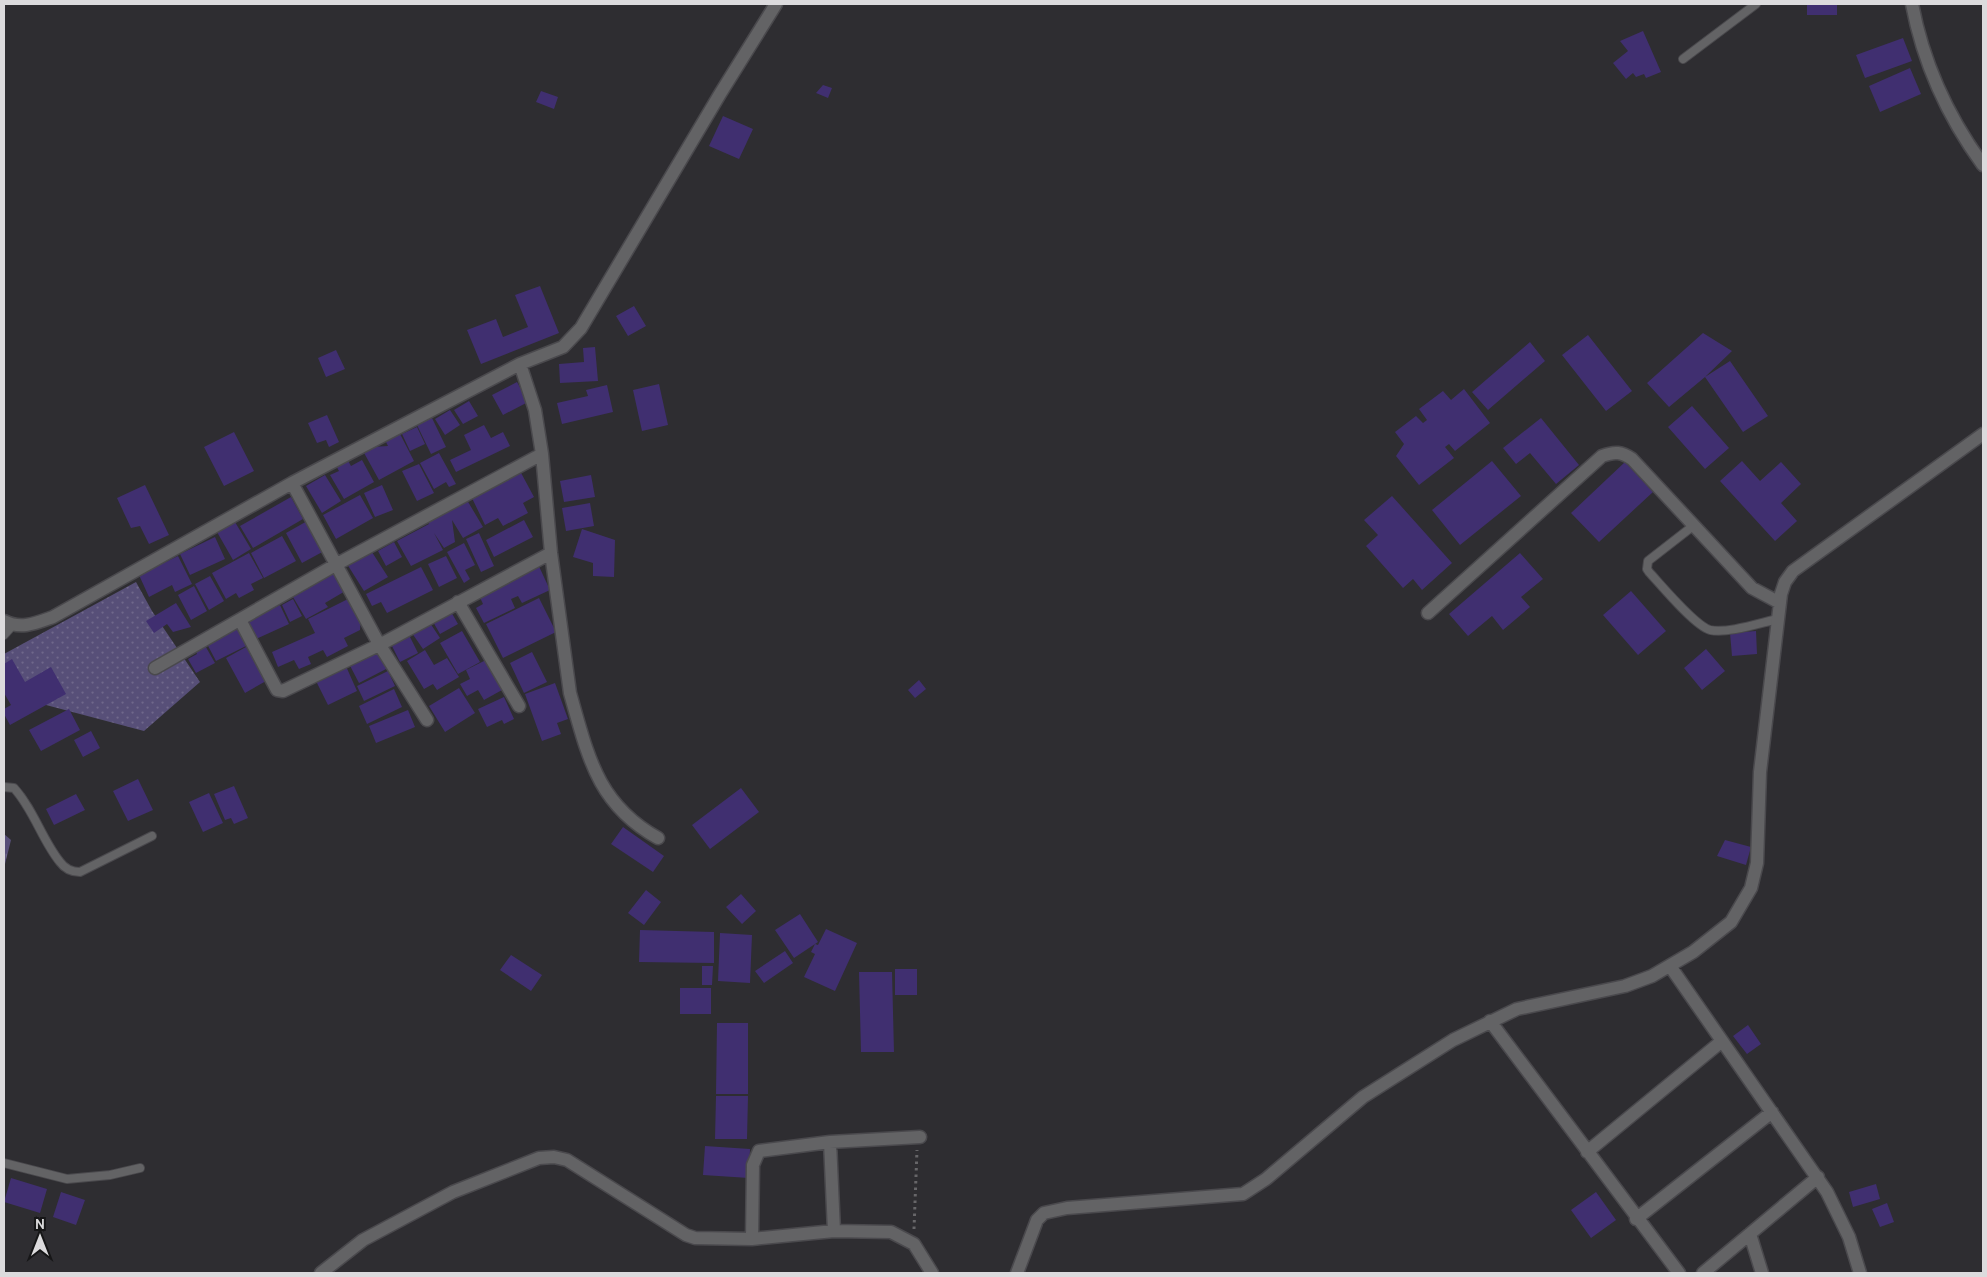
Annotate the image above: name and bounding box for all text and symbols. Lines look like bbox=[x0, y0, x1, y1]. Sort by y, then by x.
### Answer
north arrow bbox=[15, 1212, 65, 1262]
text: N bbox=[35, 1215, 45, 1233]

